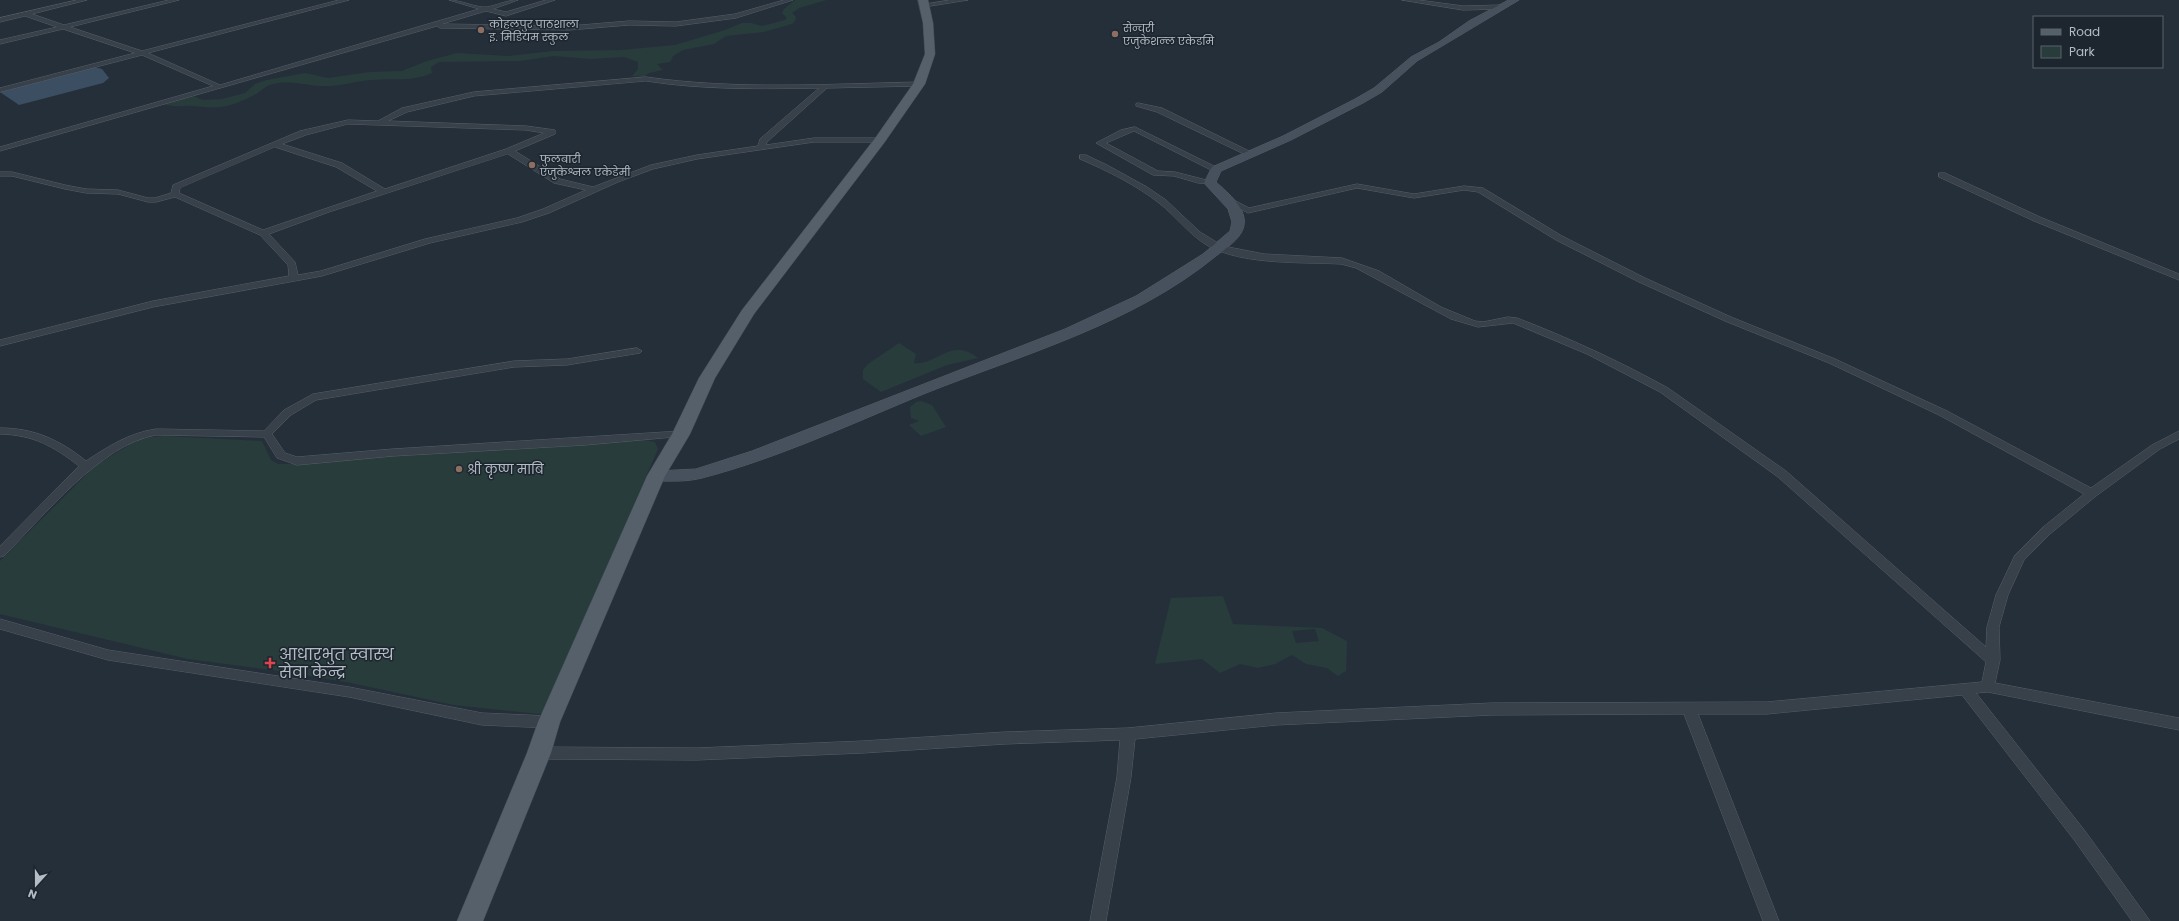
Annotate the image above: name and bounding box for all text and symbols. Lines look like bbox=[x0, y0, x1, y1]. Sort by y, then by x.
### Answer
place label: कोहलपुर पाठशाला इ. मिडियम स्कुल bbox=[488, 16, 580, 45]
legend bbox=[2033, 16, 2163, 68]
place label: सेन्चुरी एजुकेशन्ल एकेडमि bbox=[1122, 20, 1214, 49]
text: Road bbox=[2069, 23, 2100, 40]
marker: कोहलपुर पाठशाला इ. मिडियम स्कुल bbox=[476, 25, 486, 35]
marker: सेन्चुरी एजुकेशन्ल एकेडमि bbox=[1110, 29, 1120, 39]
text: Park bbox=[2069, 43, 2096, 60]
place label: फुलबारी एजुकेश्नल एकेडेमी bbox=[539, 151, 631, 180]
marker: फुलबारी एजुकेश्नल एकेडेमी bbox=[527, 160, 537, 170]
place label: श्री कृष्ण माबि bbox=[467, 460, 545, 479]
marker: श्री कृष्ण माबि bbox=[454, 464, 464, 474]
place label: आधारभुत स्वास्थ सेवा केन्द्र bbox=[278, 643, 394, 684]
marker: आधारभुत स्वास्थ सेवा केन्द्र bbox=[264, 657, 276, 669]
north arrow bbox=[16, 865, 56, 905]
text: N bbox=[26, 885, 39, 903]

